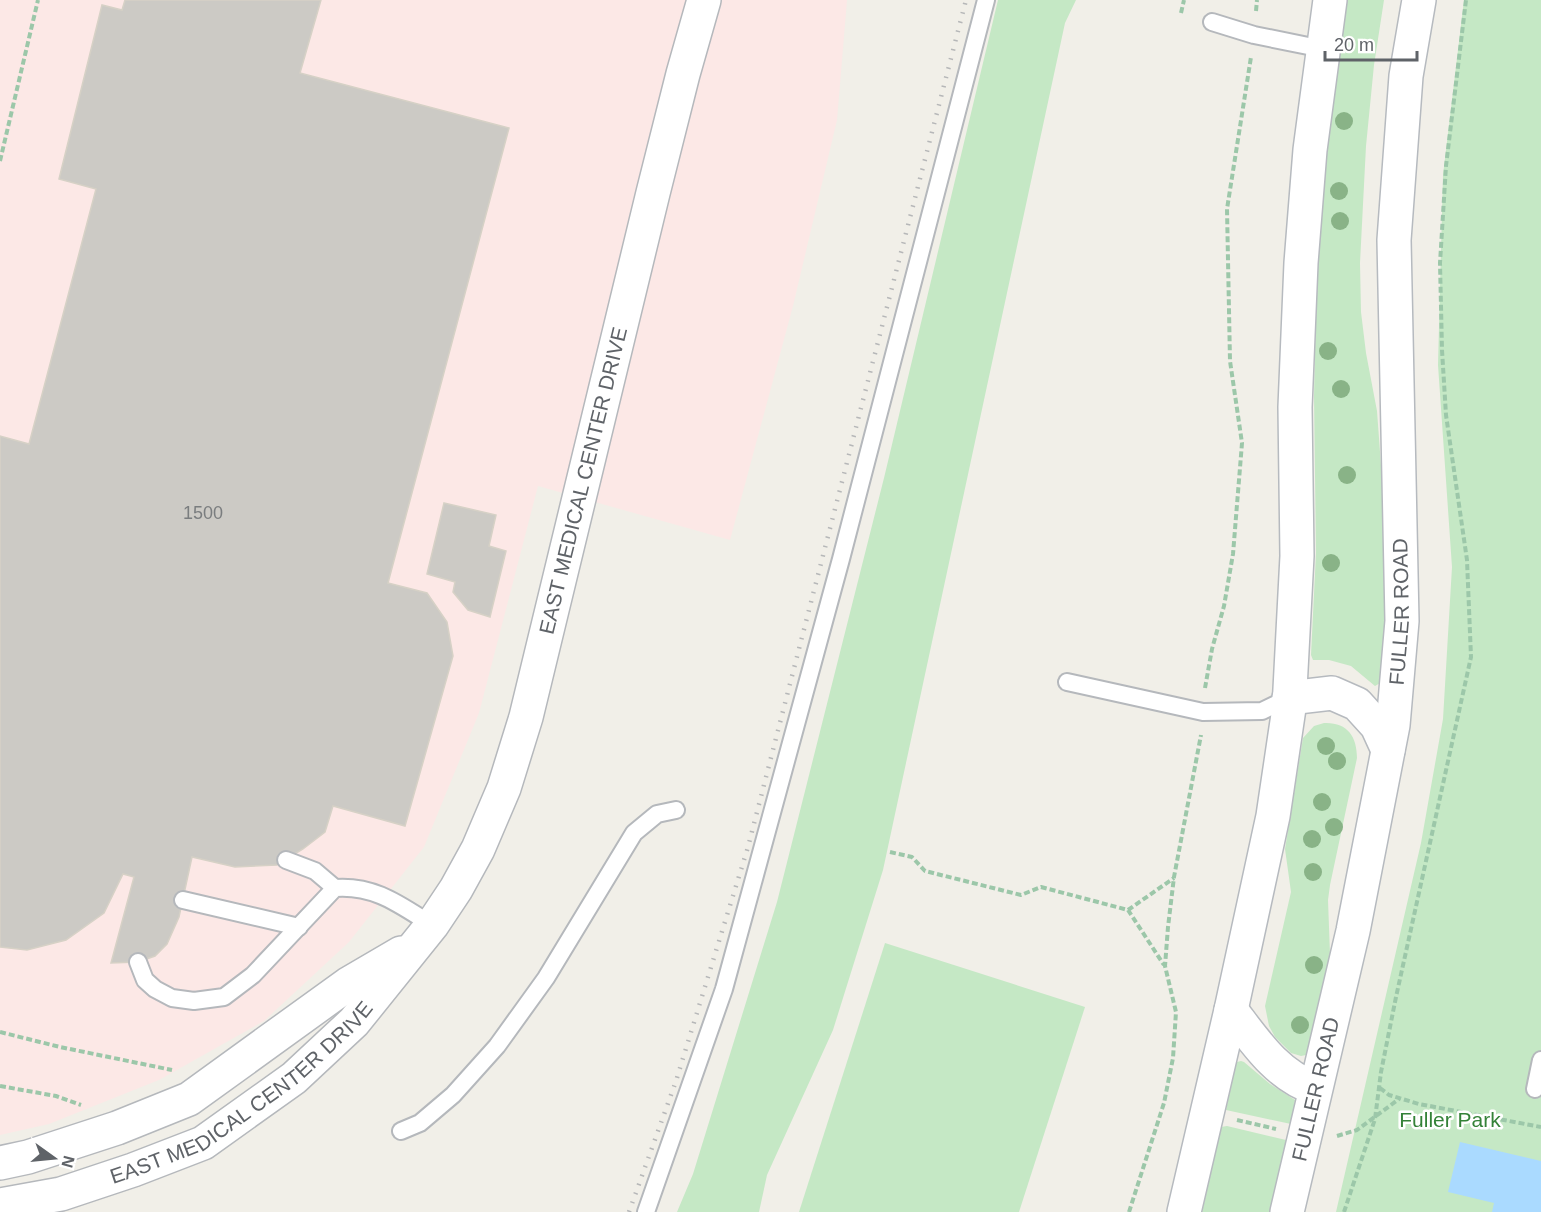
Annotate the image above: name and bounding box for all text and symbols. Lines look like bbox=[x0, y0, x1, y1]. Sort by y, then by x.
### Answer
scale bar bbox=[1325, 24, 1416, 62]
text: 20 m bbox=[1334, 35, 1374, 55]
street label: EAST MEDICAL CENTER DRIVE bbox=[534, 325, 631, 636]
house number: 1500 bbox=[183, 503, 223, 523]
street label: FULLER ROAD bbox=[1384, 538, 1413, 686]
street label: EAST MEDICAL CENTER DRIVE bbox=[107, 997, 377, 1188]
street label: FULLER ROAD bbox=[1287, 1015, 1343, 1163]
park label: Fuller Park bbox=[1399, 1108, 1501, 1131]
north arrow bbox=[24, 1128, 84, 1188]
text: N bbox=[58, 1154, 78, 1170]

